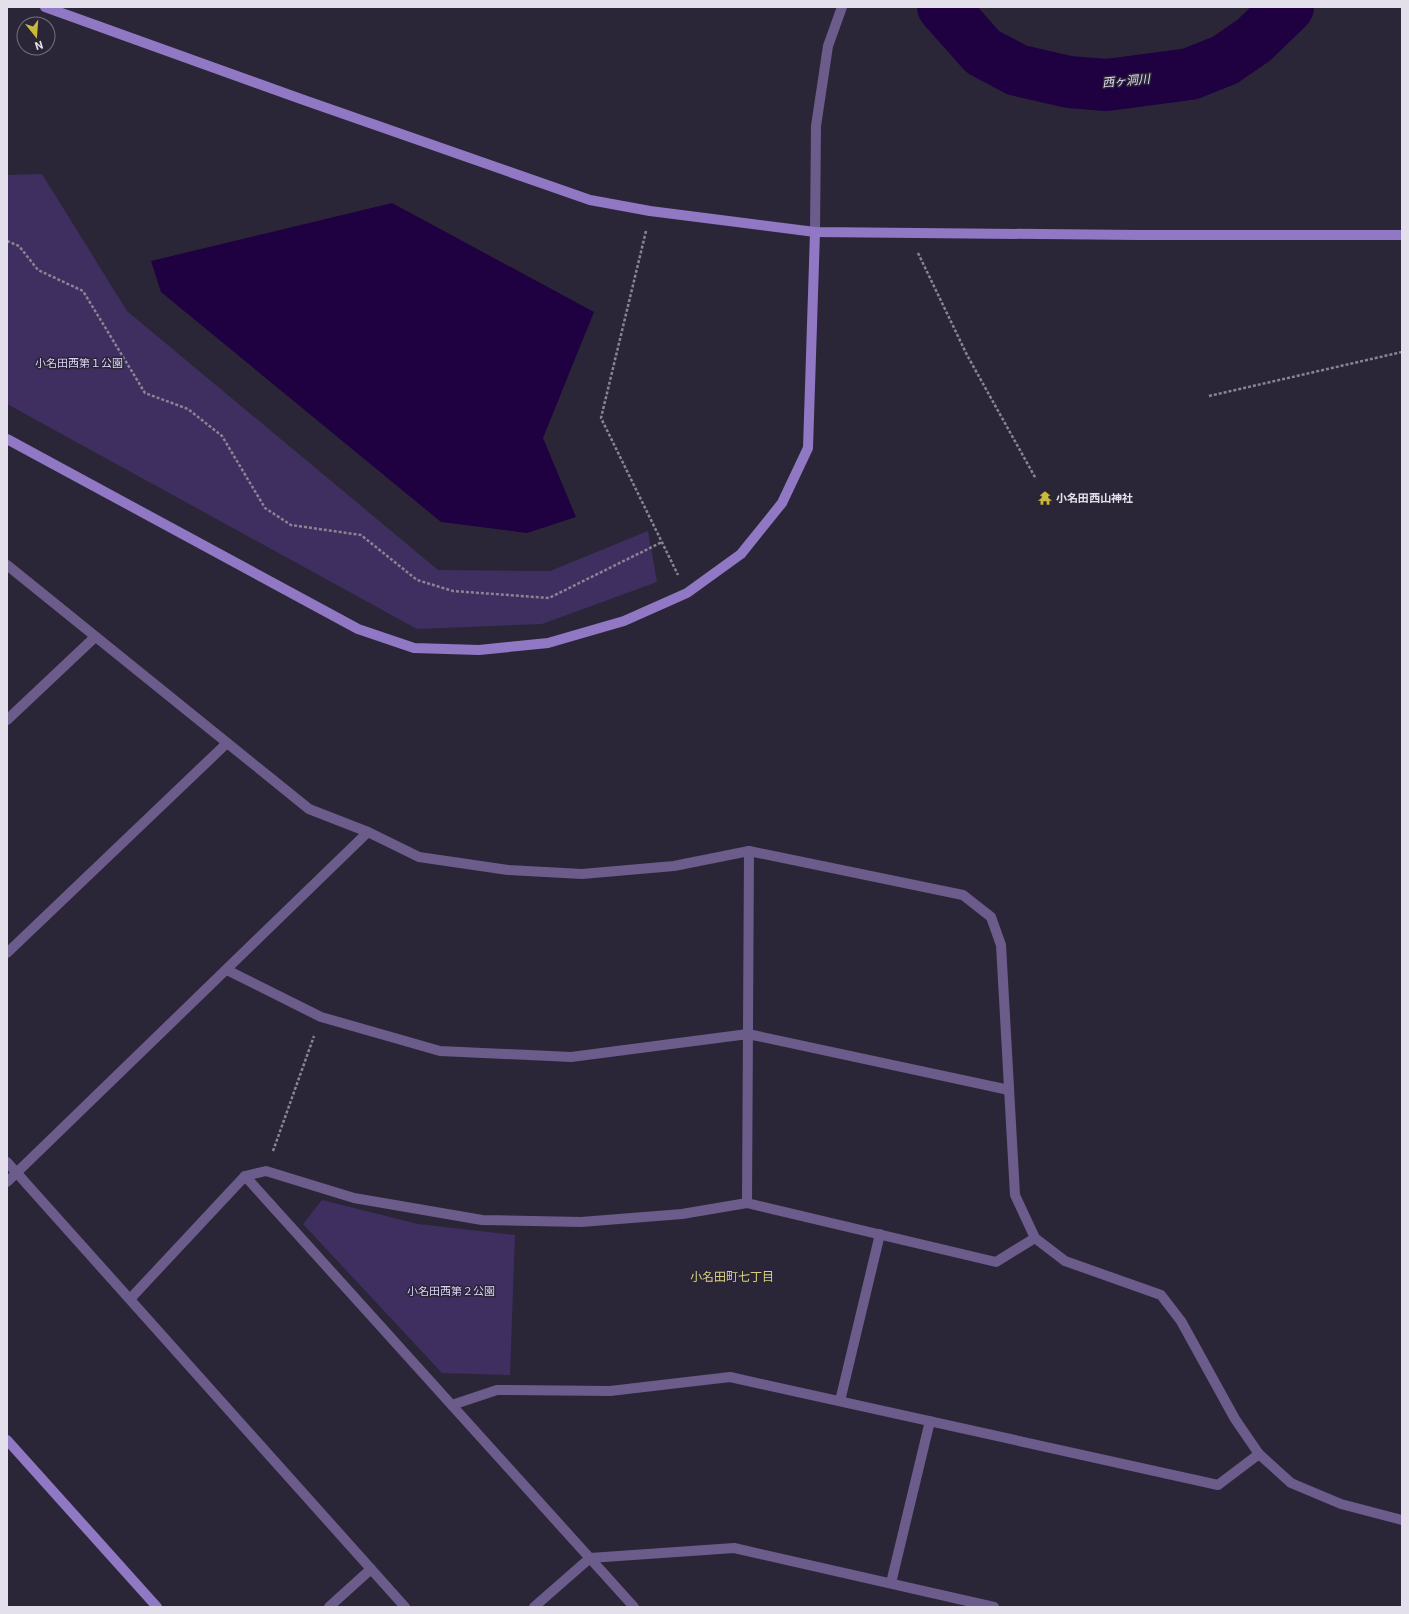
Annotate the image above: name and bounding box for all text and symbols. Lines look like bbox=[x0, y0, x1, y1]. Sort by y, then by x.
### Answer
north arrow bbox=[16, 16, 56, 56]
text: N bbox=[33, 38, 44, 53]
water label: 西ヶ洞川 bbox=[1101, 72, 1153, 90]
park label: 小名田西第１公園 bbox=[35, 357, 123, 370]
temple icon: 小名田西山神社 bbox=[1037, 490, 1053, 506]
place label: 小名田西山神社 bbox=[1056, 492, 1133, 505]
district label: 小名田町七丁目 bbox=[690, 1270, 774, 1284]
park label: 小名田西第２公園 bbox=[407, 1285, 495, 1298]

